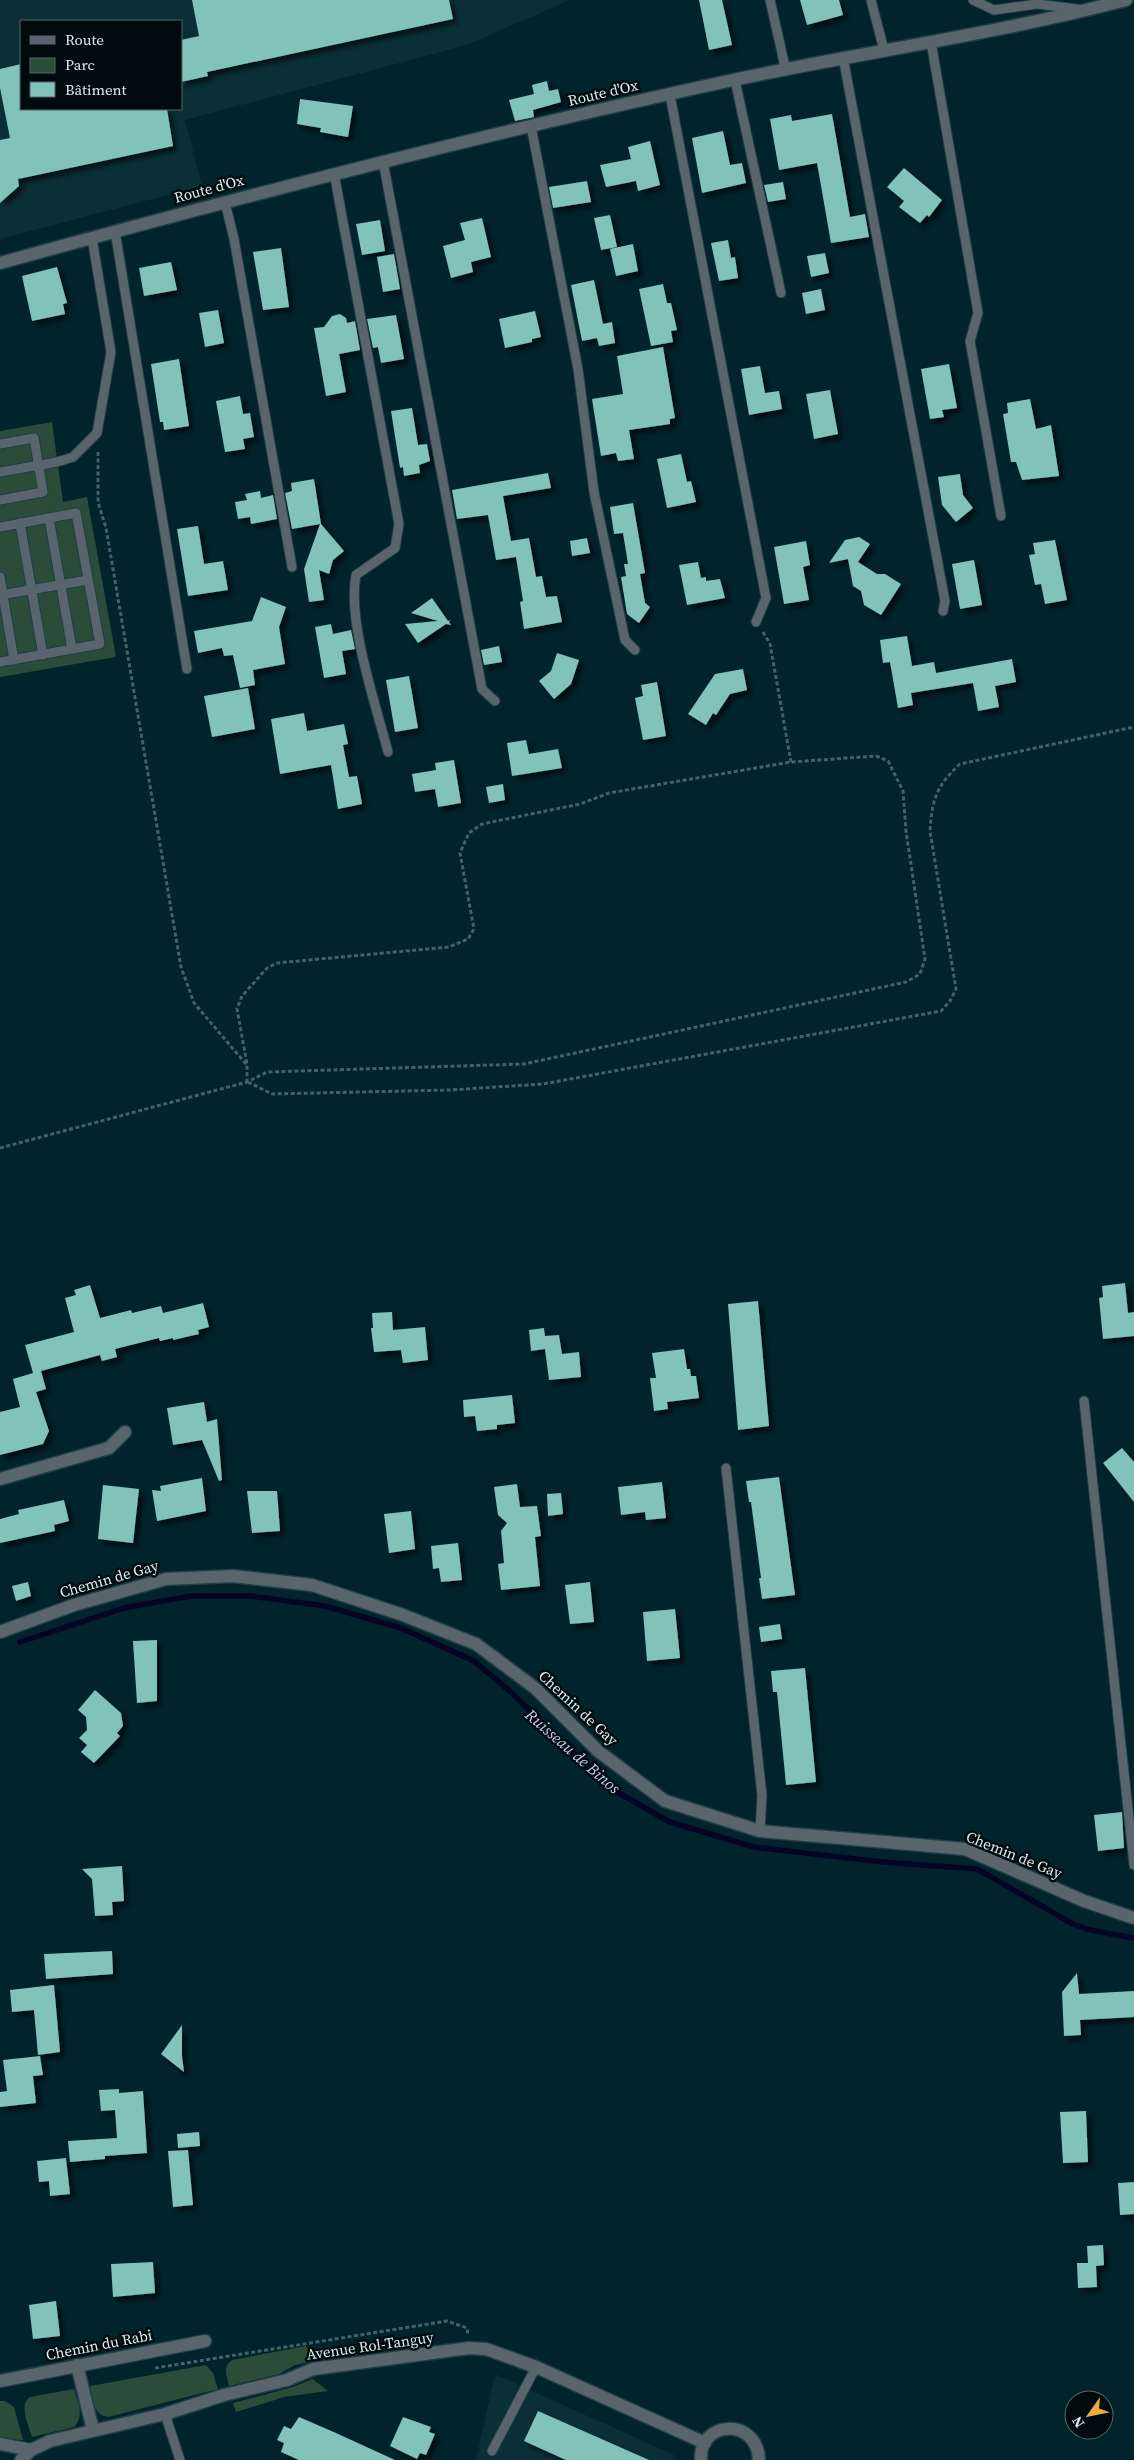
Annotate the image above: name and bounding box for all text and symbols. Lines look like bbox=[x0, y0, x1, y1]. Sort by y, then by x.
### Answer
legend bbox=[20, 20, 182, 110]
text: Route bbox=[65, 29, 104, 50]
text: Parc bbox=[65, 54, 95, 75]
street label: Route d'Ox bbox=[566, 74, 640, 111]
text: Bâtiment bbox=[65, 79, 127, 100]
street label: Route d'Ox bbox=[172, 169, 246, 208]
street label: Chemin de Gay bbox=[57, 1554, 161, 1603]
street label: Chemin de Gay bbox=[534, 1665, 623, 1750]
water label: Ruisseau de Binos bbox=[520, 1703, 625, 1799]
street label: Chemin de Gay bbox=[963, 1826, 1066, 1883]
street label: Chemin du Rabi bbox=[44, 2324, 154, 2365]
street label: Avenue Rol-Tanguy bbox=[305, 2326, 435, 2365]
north arrow bbox=[1064, 2390, 1114, 2440]
text: N bbox=[1067, 2412, 1089, 2432]

